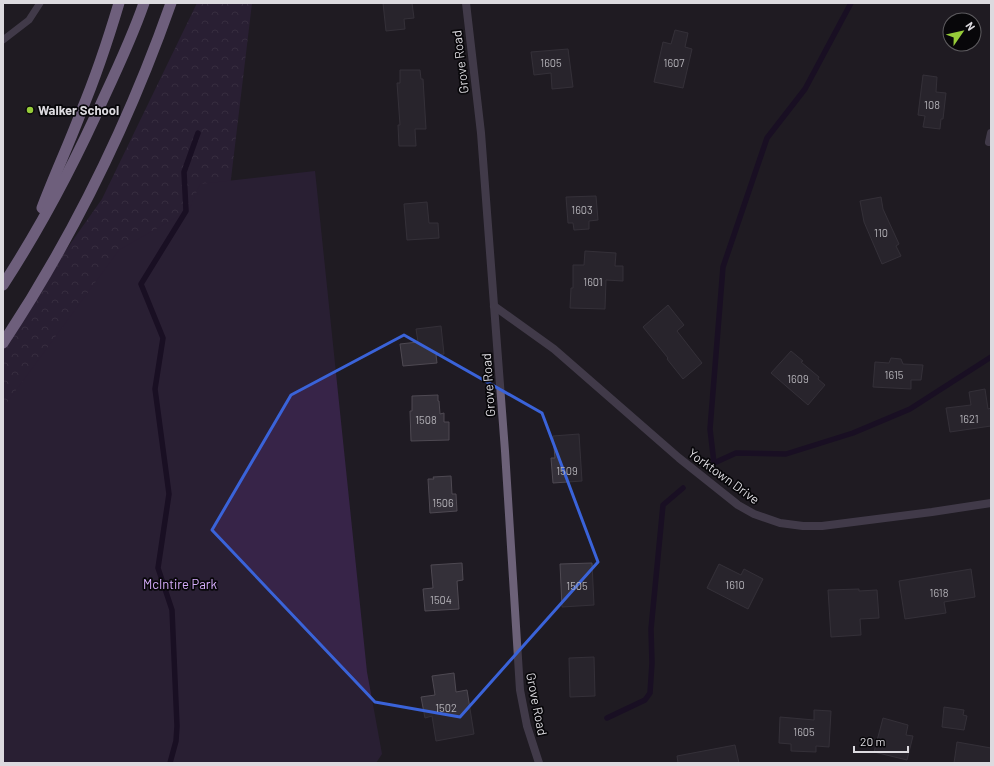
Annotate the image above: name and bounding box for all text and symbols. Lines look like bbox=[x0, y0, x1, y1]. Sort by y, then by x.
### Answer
north arrow bbox=[942, 12, 982, 52]
text: N bbox=[963, 19, 978, 33]
street label: Grove Road bbox=[448, 29, 472, 95]
house number: 1605 bbox=[540, 56, 562, 69]
house number: 1607 bbox=[664, 56, 684, 69]
house number: 108 bbox=[924, 98, 940, 111]
place label: Walker School bbox=[38, 102, 119, 118]
marker: Walker School bbox=[25, 105, 35, 115]
house number: 1603 bbox=[571, 203, 593, 216]
house number: 110 bbox=[874, 226, 888, 239]
house number: 1601 bbox=[583, 275, 603, 288]
street label: Grove Road bbox=[478, 353, 498, 417]
house number: 1615 bbox=[885, 368, 904, 381]
house number: 1609 bbox=[787, 372, 809, 385]
house number: 1621 bbox=[959, 412, 979, 425]
house number: 1508 bbox=[415, 413, 437, 426]
street label: Yorktown Drive bbox=[685, 445, 763, 507]
house number: 1509 bbox=[556, 464, 578, 477]
house number: 1506 bbox=[432, 496, 454, 509]
park label: McIntire Park bbox=[143, 576, 218, 592]
house number: 1610 bbox=[725, 578, 745, 591]
house number: 1505 bbox=[566, 579, 588, 592]
house number: 1618 bbox=[930, 586, 949, 599]
house number: 1504 bbox=[430, 593, 452, 606]
street label: Grove Road bbox=[523, 671, 551, 737]
house number: 1502 bbox=[435, 701, 457, 714]
house number: 1605 bbox=[793, 725, 815, 738]
scale bar bbox=[854, 728, 908, 754]
text: 20 m bbox=[860, 734, 886, 748]

